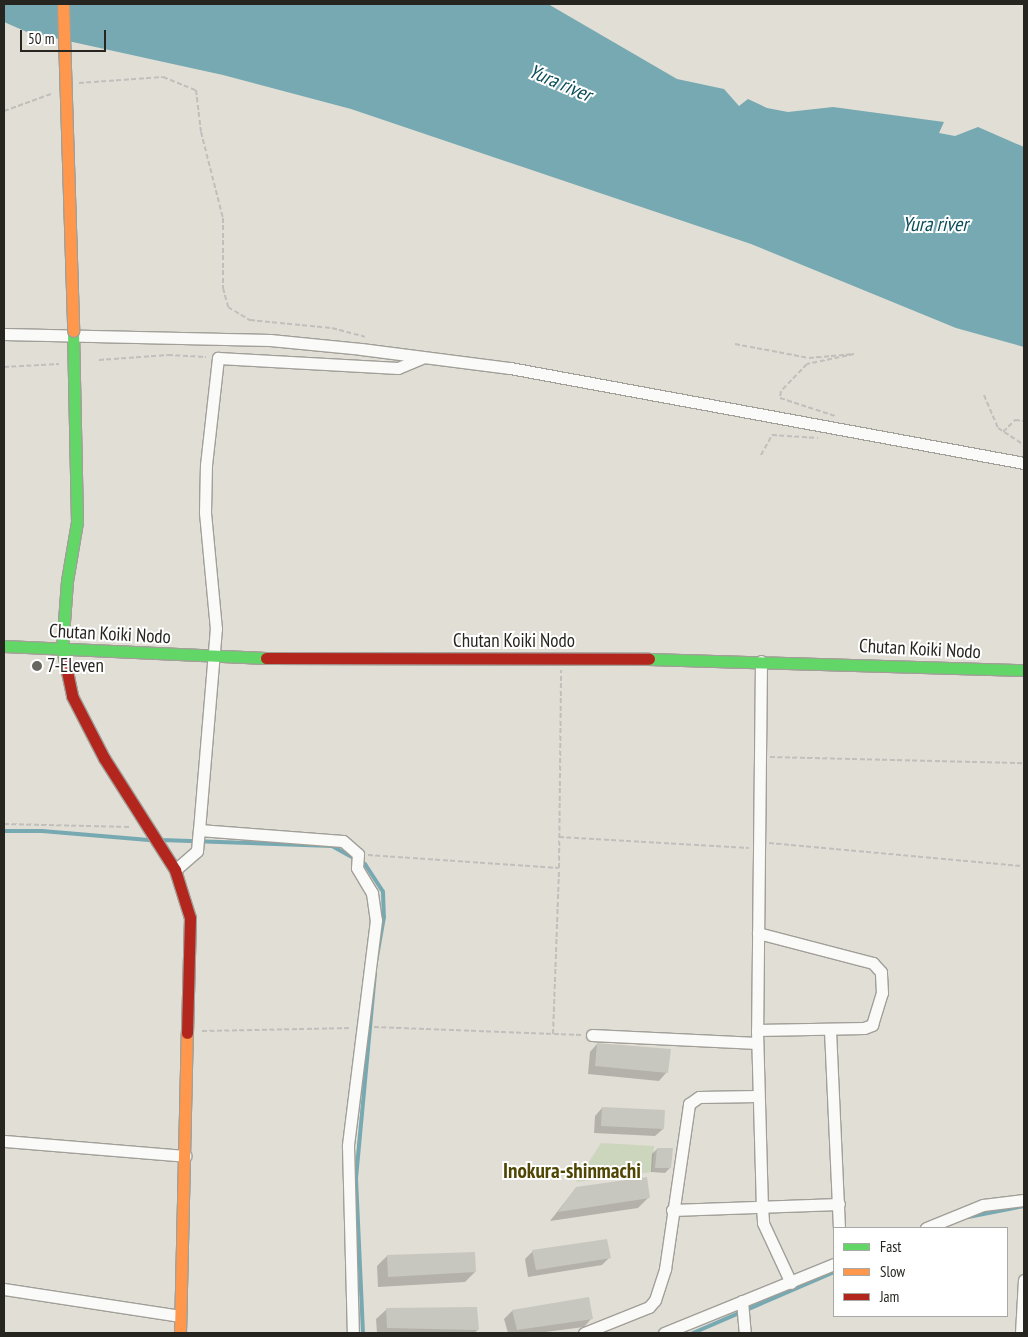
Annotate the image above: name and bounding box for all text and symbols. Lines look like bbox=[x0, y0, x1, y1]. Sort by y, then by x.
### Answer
scale bar bbox=[22, 20, 109, 52]
text: 50 m bbox=[28, 29, 54, 48]
water label: Yura river bbox=[525, 59, 595, 107]
water label: Yura river bbox=[902, 212, 968, 236]
street label: Chutan Koiki Nodo bbox=[49, 619, 171, 649]
street label: Chutan Koiki Nodo bbox=[453, 630, 575, 652]
street label: Chutan Koiki Nodo bbox=[859, 634, 981, 664]
place label: 7-Eleven bbox=[47, 655, 104, 677]
marker: 7-Eleven bbox=[31, 660, 43, 672]
district label: Inokura-shinmachi bbox=[503, 1158, 641, 1184]
legend bbox=[833, 1227, 1008, 1317]
text: Fast bbox=[880, 1237, 901, 1256]
text: Slow bbox=[880, 1262, 905, 1281]
text: Jam bbox=[880, 1287, 899, 1306]

